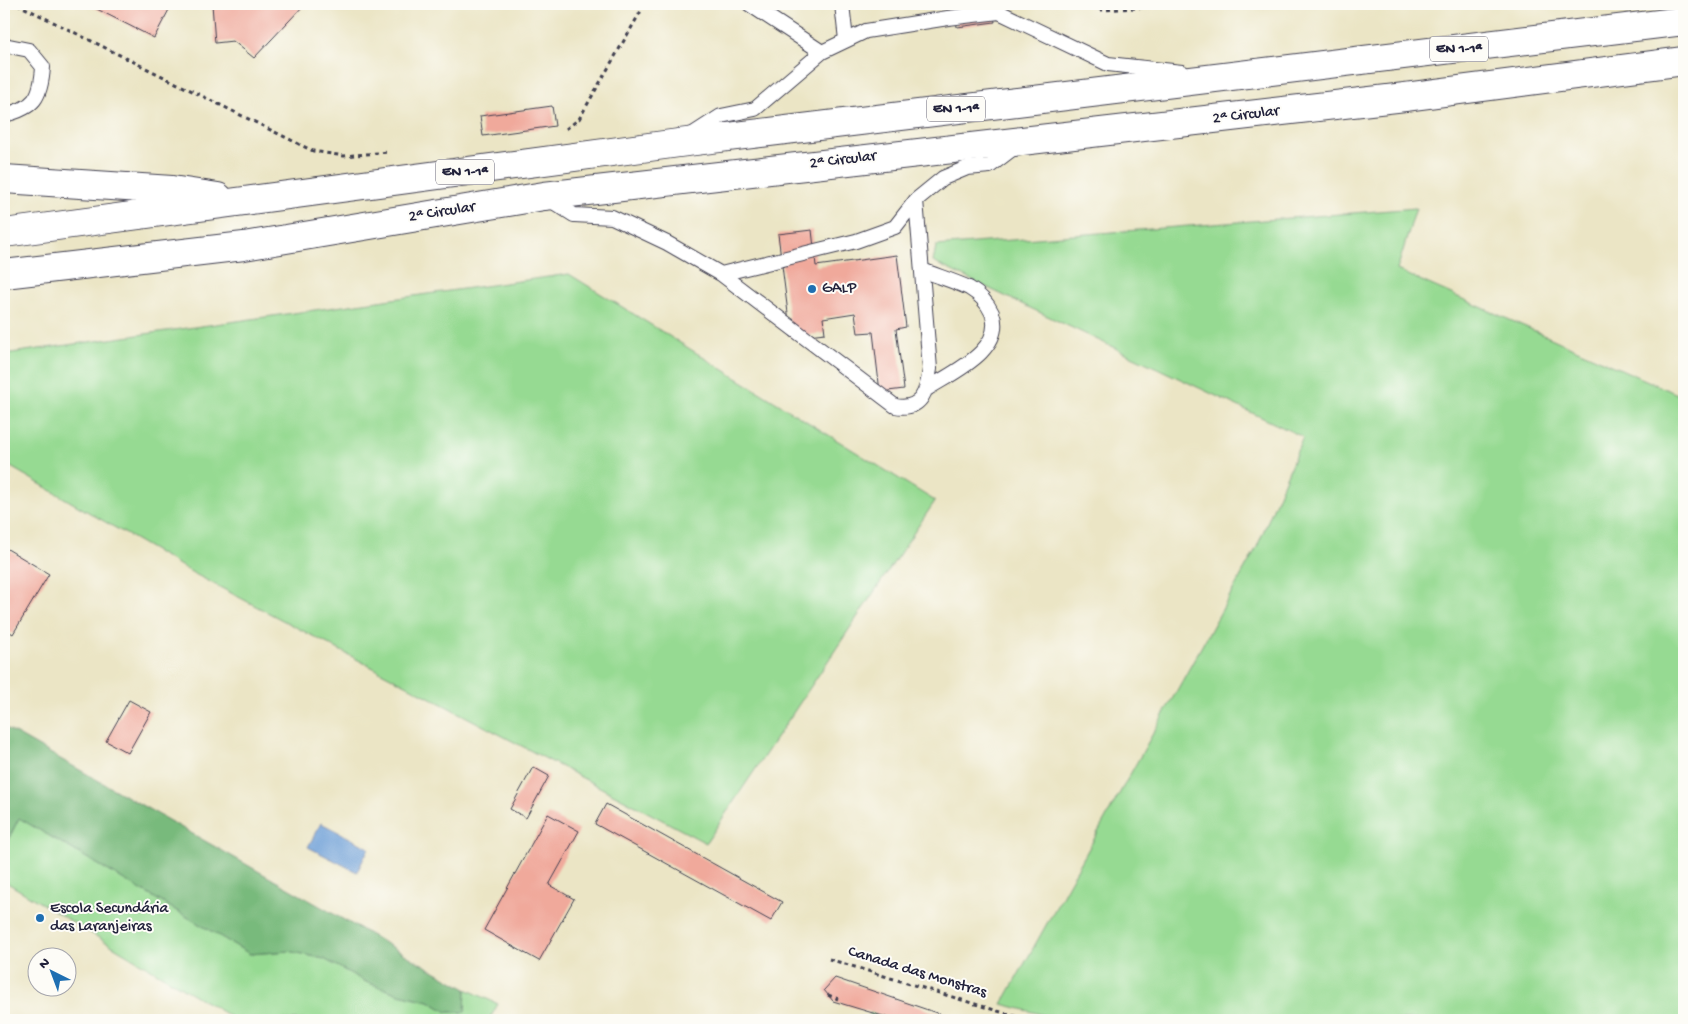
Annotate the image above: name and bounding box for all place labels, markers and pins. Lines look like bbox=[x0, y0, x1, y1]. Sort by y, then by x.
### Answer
place label: GALP bbox=[822, 280, 856, 299]
marker: GALP bbox=[806, 283, 818, 295]
place label: Escola Secundária das Laranjeiras bbox=[50, 900, 169, 937]
marker: Escola Secundária das Laranjeiras bbox=[34, 912, 46, 924]

